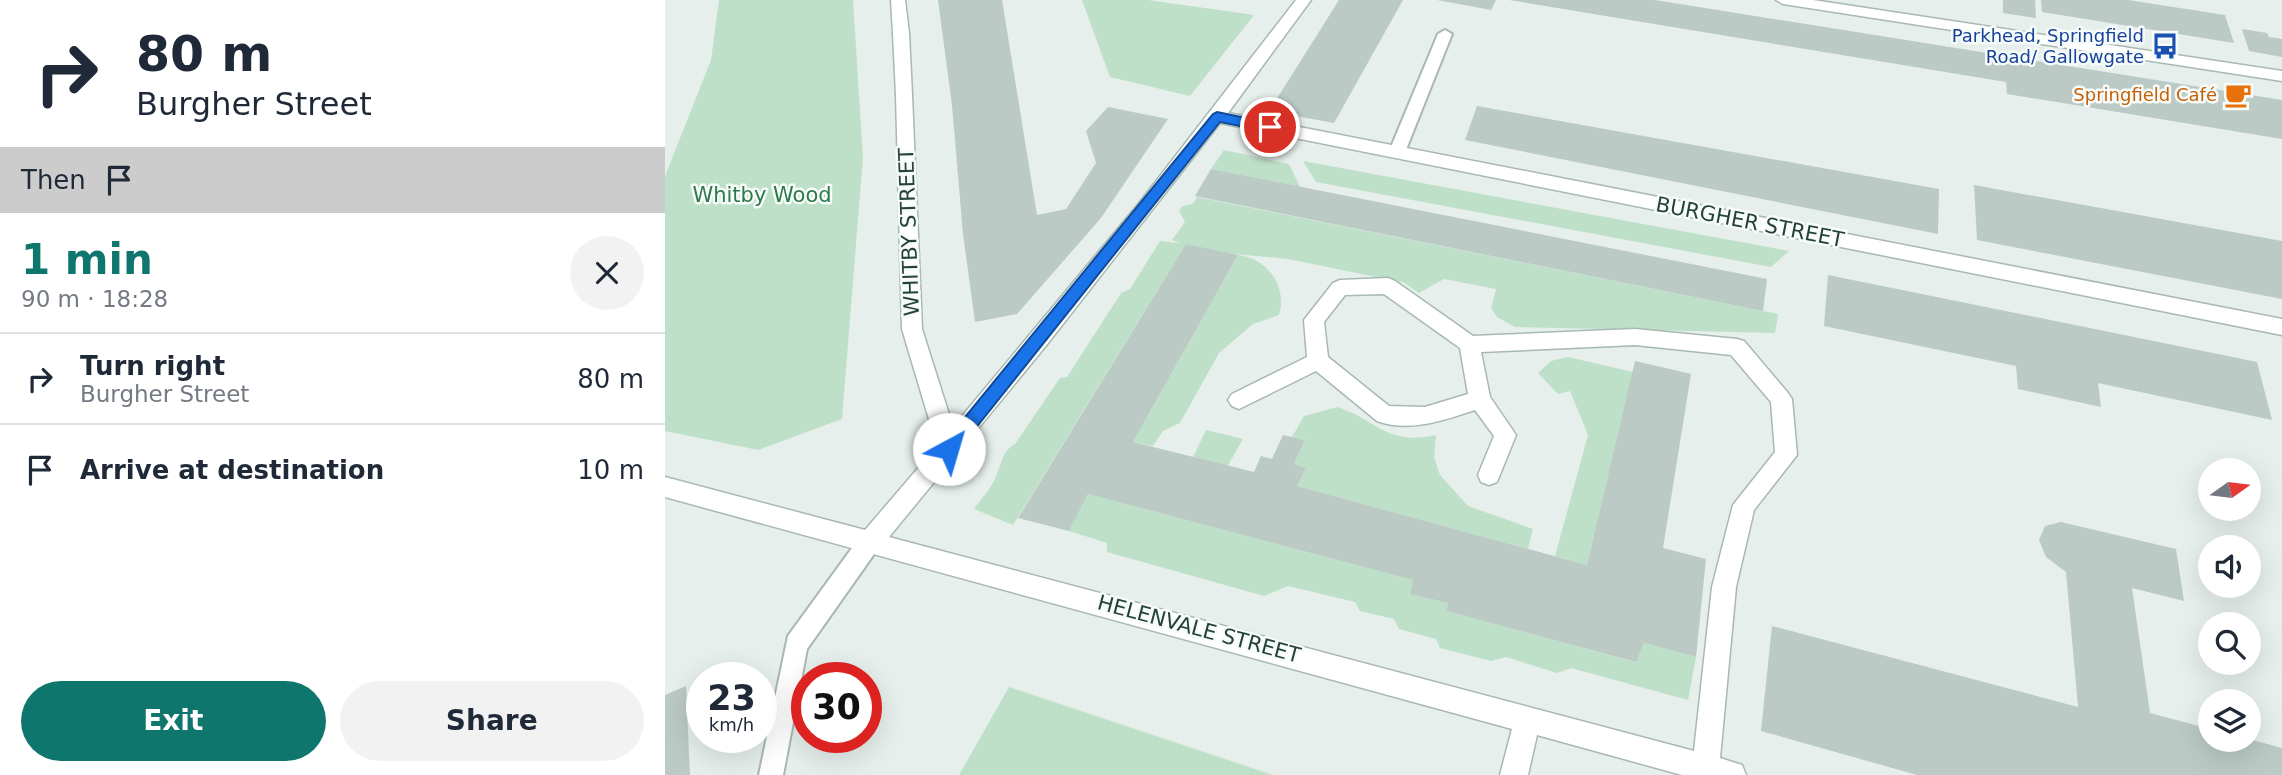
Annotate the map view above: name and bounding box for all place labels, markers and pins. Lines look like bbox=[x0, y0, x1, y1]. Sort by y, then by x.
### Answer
place label: Parkhead, Springfield Road/ Gallowgate bbox=[1952, 25, 2144, 67]
bus stop icon: Parkhead, Springfield Road/ Gallowgate bbox=[2150, 31, 2180, 61]
cafe icon: Springfield Café bbox=[2223, 80, 2253, 110]
place label: Springfield Café bbox=[2073, 84, 2217, 105]
pin bbox=[1240, 97, 1300, 157]

